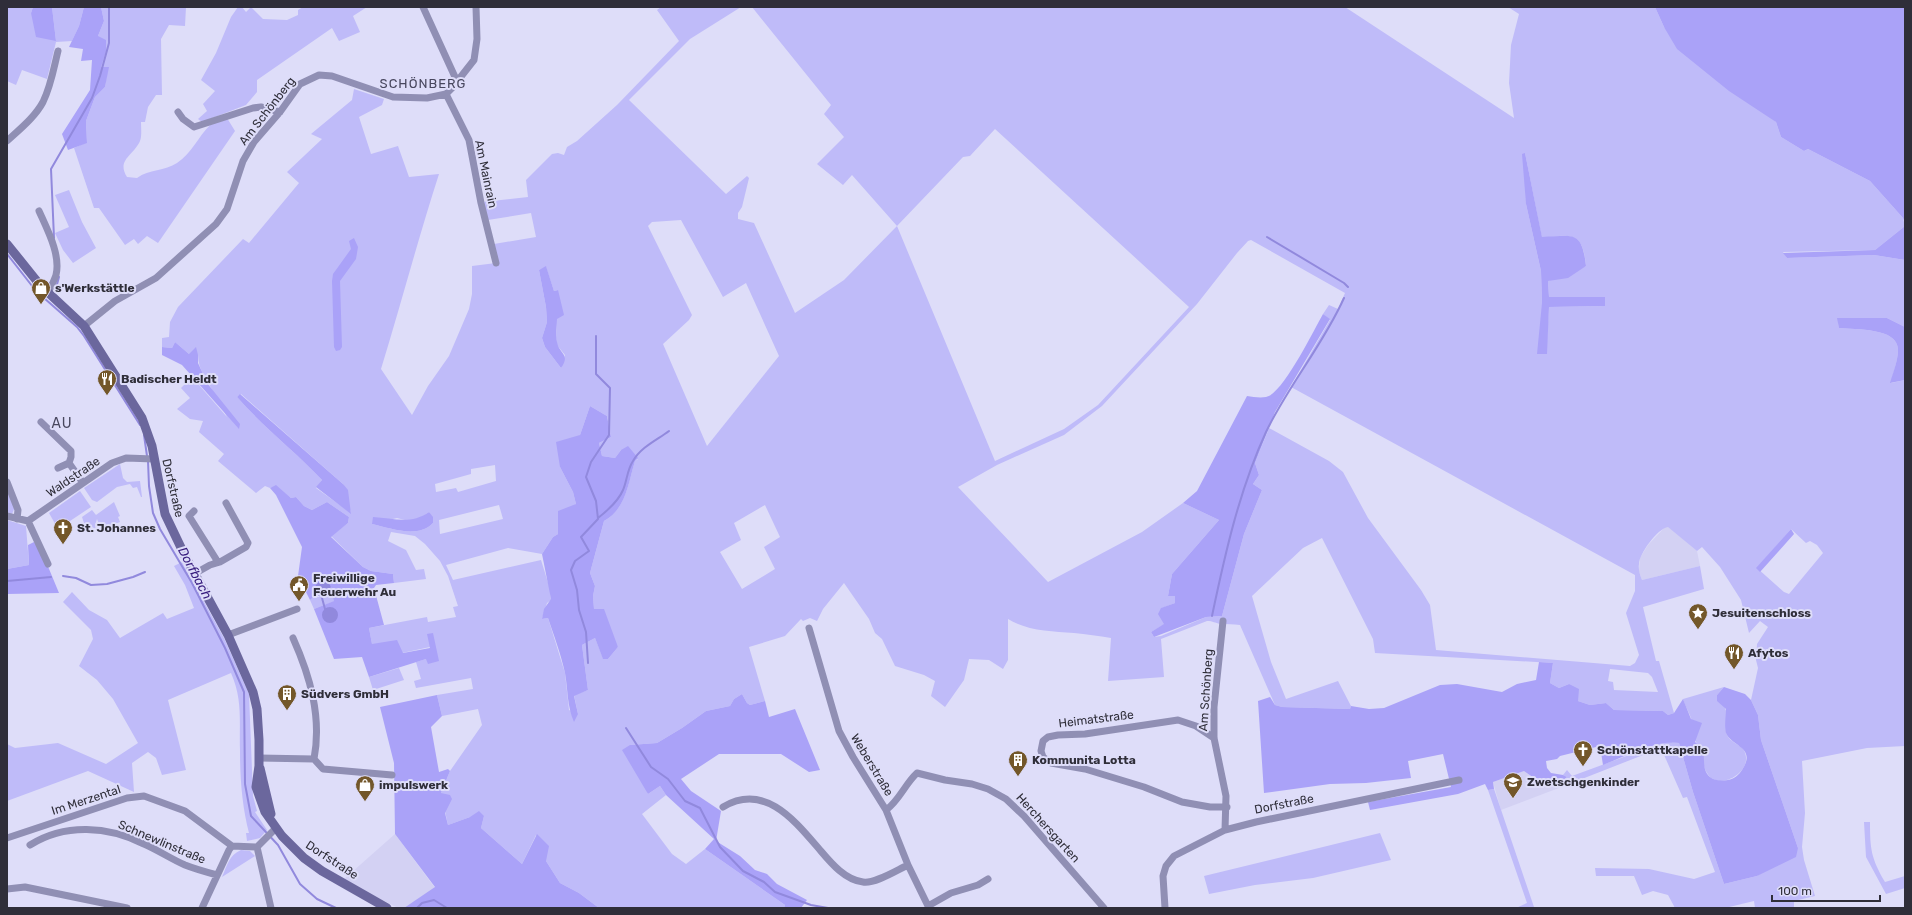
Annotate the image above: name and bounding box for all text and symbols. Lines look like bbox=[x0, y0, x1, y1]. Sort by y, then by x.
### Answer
street label: Am Schönberg bbox=[236, 74, 298, 148]
district label: SCHÖNBERG bbox=[380, 76, 466, 91]
street label: Am Mainrain bbox=[472, 139, 500, 209]
shop icon: s'Werkstättle bbox=[30, 277, 52, 305]
place label: s'Werkstättle bbox=[55, 281, 135, 295]
restaurant icon: Badischer Heldt bbox=[96, 368, 118, 396]
place label: Badischer Heldt bbox=[121, 372, 217, 386]
district label: AU bbox=[51, 415, 73, 432]
street label: Waldstraße bbox=[44, 454, 103, 500]
street label: Dorfstraße bbox=[159, 457, 187, 519]
church icon: St. Johannes bbox=[52, 517, 74, 545]
place label: St. Johannes bbox=[77, 521, 156, 535]
water label: Dorfbach bbox=[175, 544, 215, 602]
place label: Freiwillige Feuerwehr Au bbox=[313, 571, 396, 599]
public building icon: Freiwillige Feuerwehr Au bbox=[288, 574, 310, 602]
place icon: Jesuitenschloss bbox=[1687, 602, 1709, 630]
place label: Jesuitenschloss bbox=[1712, 606, 1811, 620]
restaurant icon: Afytos bbox=[1723, 642, 1745, 670]
place label: Afytos bbox=[1748, 646, 1789, 660]
street label: Am Schönberg bbox=[1196, 648, 1216, 732]
building icon: Südvers GmbH bbox=[276, 683, 298, 711]
place label: Südvers GmbH bbox=[301, 687, 389, 701]
street label: Heimatstraße bbox=[1058, 707, 1135, 731]
street label: Weberstraße bbox=[848, 731, 896, 799]
church icon: Schönstattkapelle bbox=[1572, 739, 1594, 767]
place label: Schönstattkapelle bbox=[1597, 743, 1708, 757]
building icon: Kommunita Lotta bbox=[1007, 749, 1029, 777]
place label: Kommunita Lotta bbox=[1032, 753, 1136, 767]
school or university icon: Zwetschgenkinder bbox=[1502, 771, 1524, 799]
shop icon: impulswerk bbox=[354, 774, 376, 802]
place label: Zwetschgenkinder bbox=[1527, 775, 1640, 789]
place label: impulswerk bbox=[379, 778, 448, 792]
street label: Im Merzental bbox=[50, 782, 122, 818]
street label: Herchersgarten bbox=[1013, 791, 1083, 865]
street label: Dorfstraße bbox=[1253, 791, 1315, 817]
street label: Schnewlinstraße bbox=[116, 817, 208, 867]
street label: Dorfstraße bbox=[303, 838, 361, 882]
scale bar bbox=[1772, 877, 1880, 903]
text: 100 m bbox=[1778, 884, 1812, 898]

